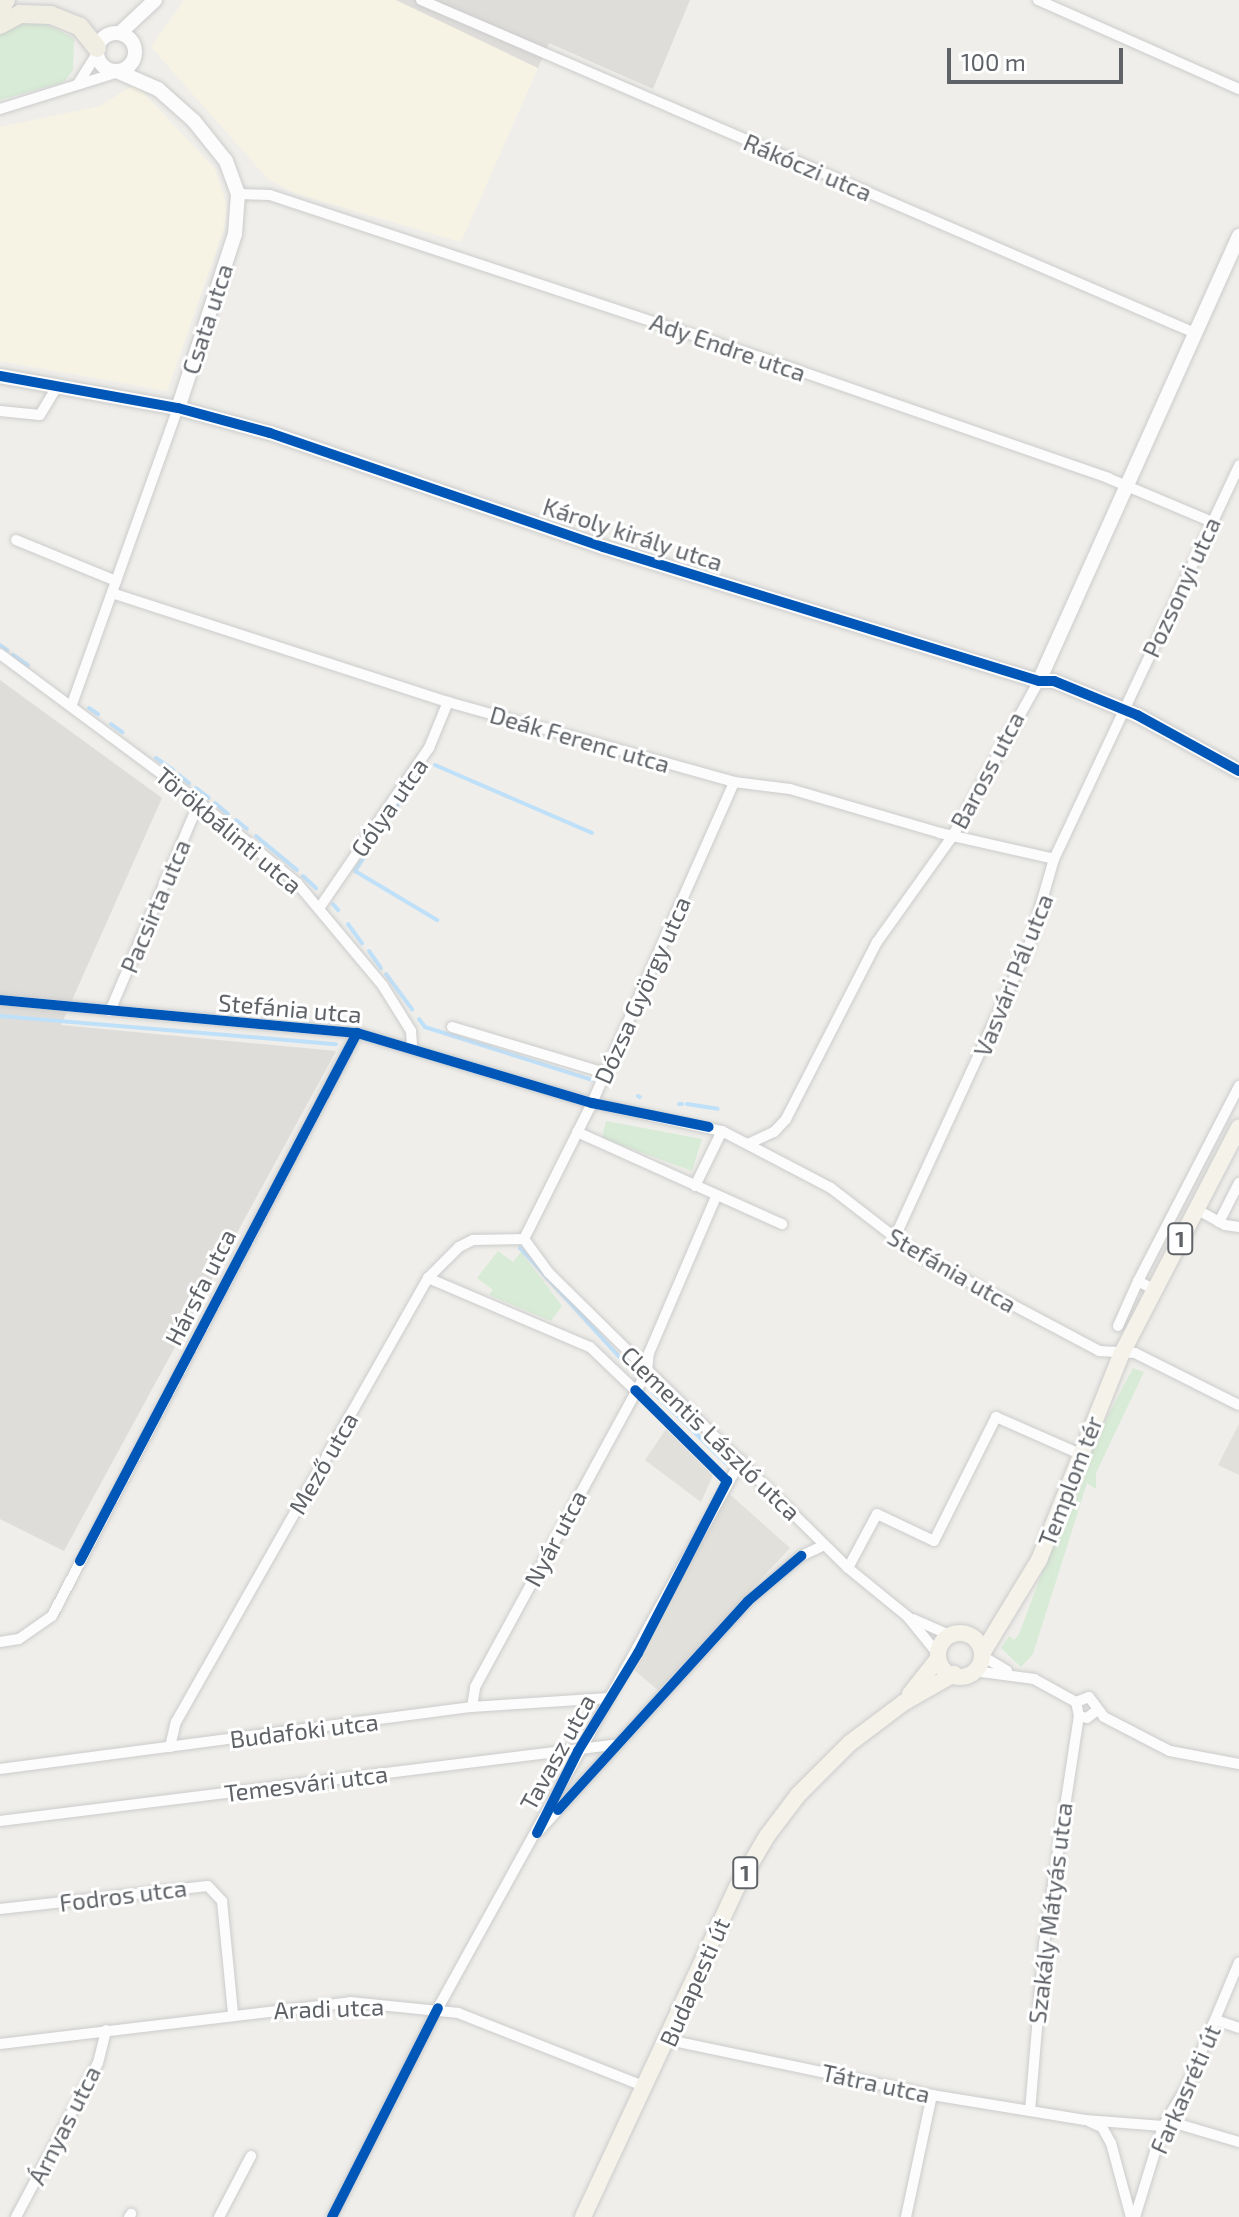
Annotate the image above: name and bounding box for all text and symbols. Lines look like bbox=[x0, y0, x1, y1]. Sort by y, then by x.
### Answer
scale bar bbox=[951, 32, 1127, 82]
text: 100 m bbox=[961, 47, 1026, 76]
street label: Rákóczi utca bbox=[740, 127, 876, 207]
street label: Csata utca bbox=[176, 260, 238, 378]
street label: Ady Endre utca bbox=[646, 307, 810, 387]
street label: Károly király utca bbox=[539, 491, 727, 577]
street label: Pozsonyi utca bbox=[1136, 512, 1226, 662]
street label: Deák Ferenc utca bbox=[487, 700, 673, 778]
street label: Baross utca bbox=[944, 707, 1030, 833]
street label: Gólya utca bbox=[344, 752, 434, 862]
street label: Törökbálinti utca bbox=[150, 760, 308, 900]
street label: Pacsirta utca bbox=[114, 835, 196, 977]
street label: Vasvári Pál utca bbox=[967, 889, 1059, 1061]
street label: Dózsa György utca bbox=[588, 892, 696, 1088]
street label: Stefánia utca bbox=[217, 987, 363, 1029]
road number: 1 bbox=[1166, 1221, 1194, 1257]
street label: Stefánia utca bbox=[883, 1222, 1021, 1318]
street label: Hársfa utca bbox=[158, 1224, 242, 1350]
street label: Clementis László utca bbox=[615, 1340, 807, 1526]
street label: Mező utca bbox=[282, 1407, 364, 1519]
street label: Templom tér bbox=[1032, 1411, 1108, 1551]
street label: Nyár utca bbox=[518, 1485, 592, 1591]
street label: Tavasz utca bbox=[513, 1689, 601, 1815]
street label: Budafoki utca bbox=[228, 1707, 380, 1753]
street label: Temesvári utca bbox=[223, 1759, 389, 1807]
street label: Szakály Mátyás utca bbox=[1022, 1800, 1078, 2026]
road number: 1 bbox=[731, 1855, 759, 1891]
street label: Fodros utca bbox=[58, 1873, 188, 1917]
street label: Budapesti út bbox=[653, 1913, 735, 2051]
street label: Aradi utca bbox=[273, 1992, 385, 2024]
street label: Farkasréti út bbox=[1144, 2020, 1226, 2158]
street label: Tátra utca bbox=[819, 2057, 933, 2109]
street label: Árnyas utca bbox=[22, 2061, 106, 2189]

